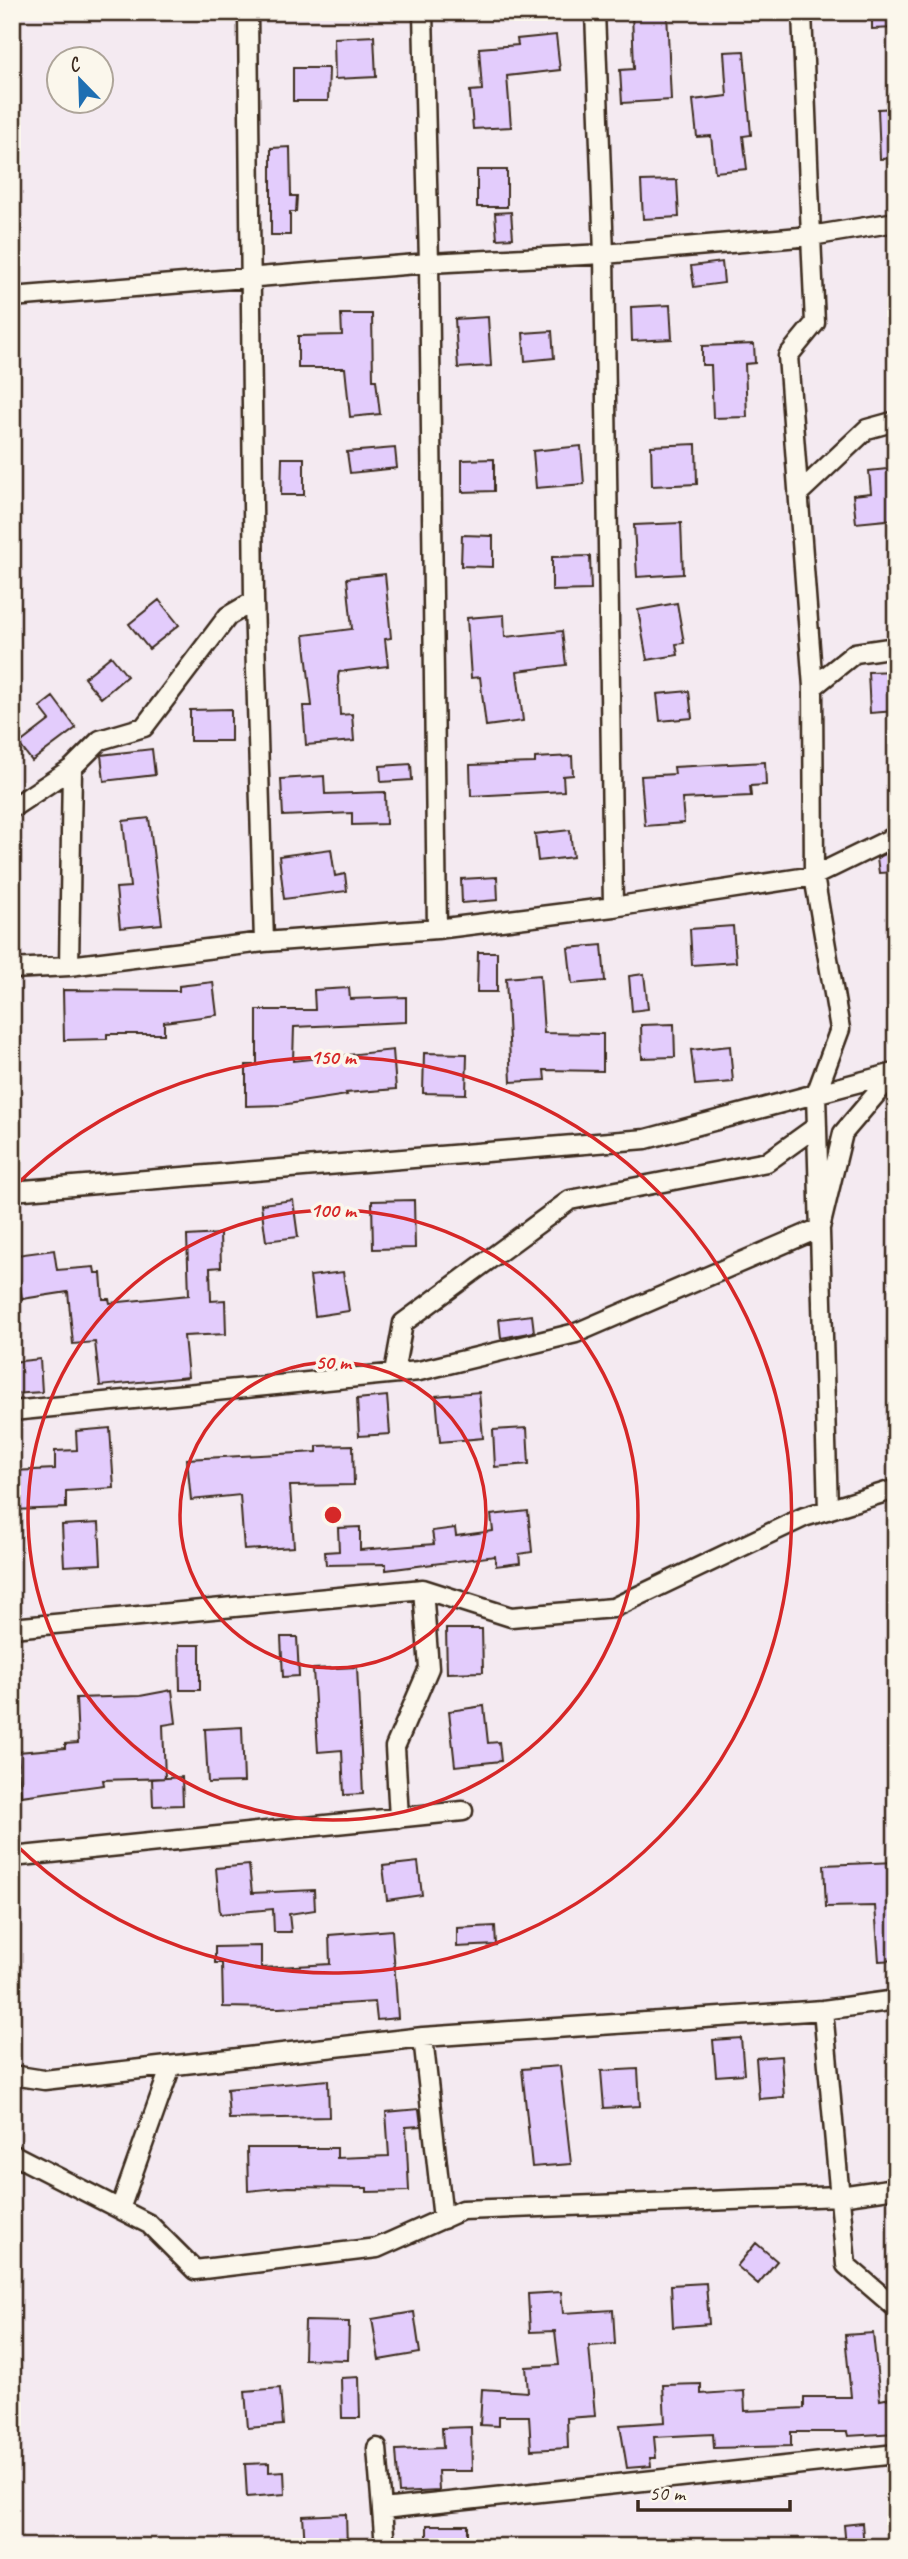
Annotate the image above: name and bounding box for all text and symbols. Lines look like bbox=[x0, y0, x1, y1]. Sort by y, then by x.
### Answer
north arrow bbox=[46, 46, 116, 116]
text: С bbox=[65, 51, 85, 78]
text: 150 m bbox=[310, 1044, 358, 1070]
text: 100 m bbox=[310, 1197, 358, 1223]
text: 50 m bbox=[315, 1349, 353, 1375]
centre of rings bbox=[321, 1503, 345, 1527]
scale bar bbox=[638, 2468, 791, 2512]
text: 50 m bbox=[649, 2480, 687, 2506]

